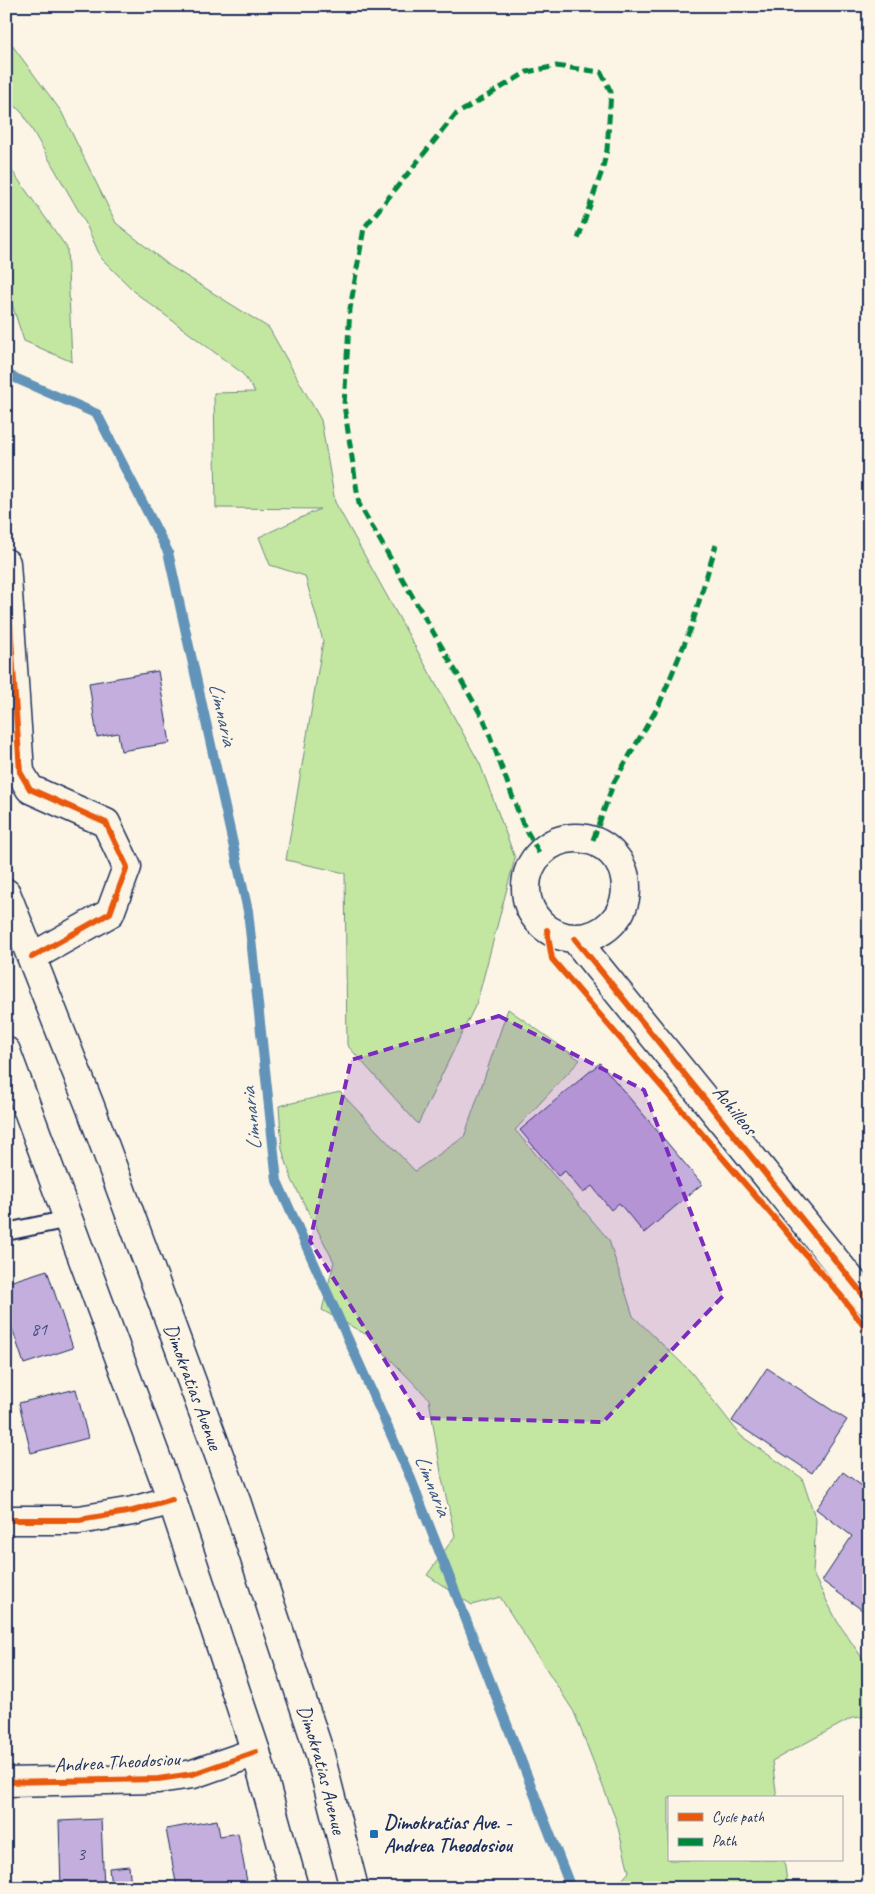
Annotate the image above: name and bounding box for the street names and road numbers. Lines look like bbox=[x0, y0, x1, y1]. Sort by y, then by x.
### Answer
street label: Achilleos bbox=[707, 1080, 764, 1142]
street label: Dimokratias Avenue bbox=[159, 1320, 229, 1454]
street label: Dimokratias Avenue bbox=[292, 1702, 352, 1838]
street label: Andrea Theodosiou bbox=[54, 1746, 182, 1778]

